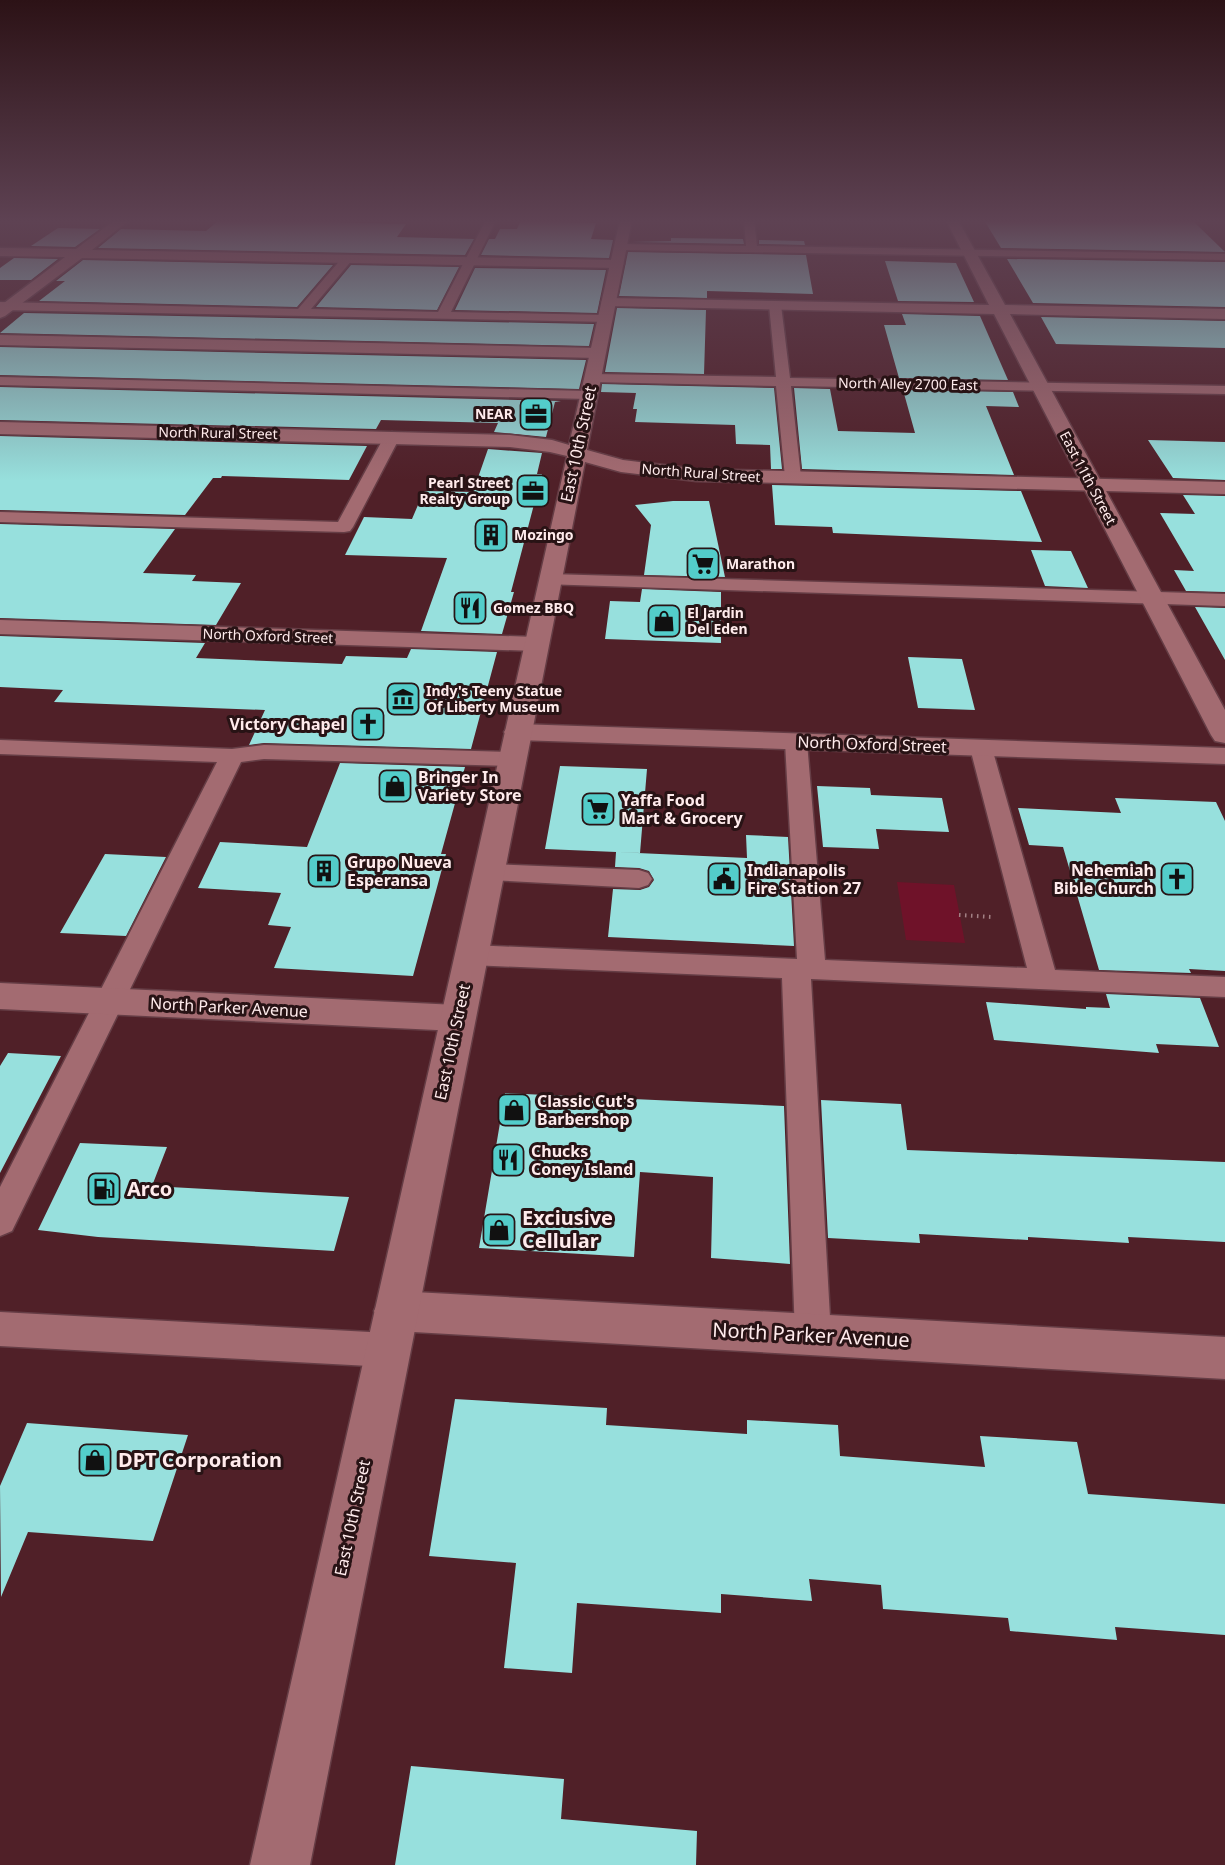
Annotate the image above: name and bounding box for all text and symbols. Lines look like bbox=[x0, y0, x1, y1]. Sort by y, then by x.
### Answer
street label: North Alley 2700 East bbox=[838, 373, 978, 394]
street label: East 10th Street bbox=[555, 384, 601, 504]
office icon: NEAR bbox=[518, 396, 554, 432]
place label: NEAR bbox=[475, 404, 514, 423]
street label: North Rural Street bbox=[158, 422, 278, 443]
street label: East 11th Street bbox=[1056, 428, 1121, 528]
street label: North Rural Street bbox=[641, 459, 761, 486]
place label: Pearl Street Realty Group bbox=[419, 473, 510, 508]
office icon: Pearl Street Realty Group bbox=[515, 473, 551, 509]
building icon: Mozingo bbox=[473, 517, 509, 553]
place label: Mozingo bbox=[514, 525, 574, 544]
supermarket icon: Marathon bbox=[685, 546, 721, 582]
place label: Marathon bbox=[726, 554, 795, 573]
restaurant icon: Gomez BBQ bbox=[452, 590, 488, 626]
place label: Gomez BBQ bbox=[493, 598, 574, 617]
shop icon: El Jardin Del Eden bbox=[646, 603, 682, 639]
place label: El Jardin Del Eden bbox=[687, 603, 748, 638]
street label: North Oxford Street bbox=[202, 624, 334, 647]
museum icon: Indy's Teeny Statue Of Liberty Museum bbox=[385, 681, 421, 717]
place label: Indy's Teeny Statue Of Liberty Museum bbox=[426, 681, 562, 716]
church icon: Victory Chapel bbox=[350, 706, 386, 742]
place label: Victory Chapel bbox=[229, 713, 345, 735]
street label: North Oxford Street bbox=[797, 730, 947, 758]
place label: Bringer In Variety Store bbox=[418, 766, 522, 806]
shop icon: Bringer In Variety Store bbox=[377, 768, 413, 804]
place label: Yaffa Food Mart & Grocery bbox=[621, 789, 743, 829]
supermarket icon: Yaffa Food Mart & Grocery bbox=[580, 791, 616, 827]
place label: Grupo Nueva Esperansa bbox=[347, 851, 452, 891]
building icon: Grupo Nueva Esperansa bbox=[306, 853, 342, 889]
place label: Indianapolis Fire Station 27 bbox=[747, 859, 861, 899]
place label: Nehemiah Bible Church bbox=[1053, 859, 1154, 899]
public building icon: Indianapolis Fire Station 27 bbox=[706, 861, 742, 897]
church icon: Nehemiah Bible Church bbox=[1159, 861, 1195, 897]
street label: East 10th Street bbox=[429, 982, 475, 1102]
street label: North Parker Avenue bbox=[150, 992, 308, 1022]
place label: Classic Cut's Barbershop bbox=[537, 1090, 635, 1130]
shop icon: Classic Cut's Barbershop bbox=[496, 1092, 532, 1128]
place label: Chucks Coney Island bbox=[531, 1140, 633, 1180]
restaurant icon: Chucks Coney Island bbox=[490, 1142, 526, 1178]
fuel station icon: Arco bbox=[86, 1171, 122, 1207]
place label: Arco bbox=[127, 1175, 172, 1202]
place label: Exciusive Cellular bbox=[522, 1204, 613, 1254]
shop icon: Exciusive Cellular bbox=[481, 1212, 517, 1248]
street label: North Parker Avenue bbox=[712, 1316, 910, 1353]
shop icon: DPT Corporation bbox=[77, 1442, 113, 1478]
place label: DPT Corporation bbox=[118, 1446, 282, 1473]
street label: East 10th Street bbox=[329, 1458, 375, 1578]

